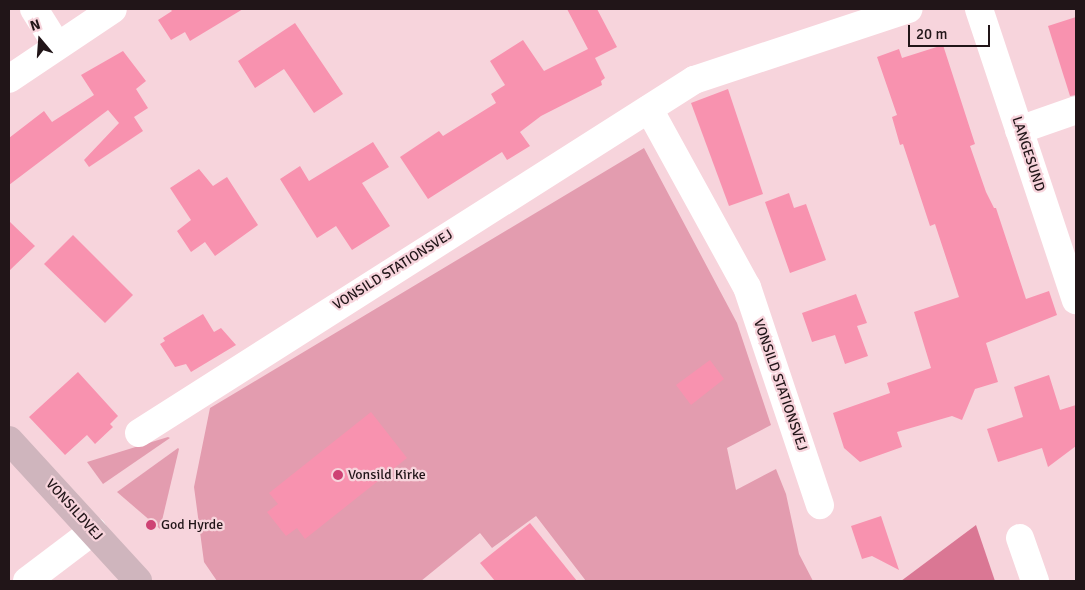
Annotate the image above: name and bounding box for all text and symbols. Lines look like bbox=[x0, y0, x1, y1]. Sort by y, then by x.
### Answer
north arrow bbox=[15, 15, 65, 65]
scale bar bbox=[910, 15, 992, 47]
text: N bbox=[28, 16, 42, 35]
text: 20 m bbox=[916, 25, 947, 43]
street label: LANGESUND bbox=[1008, 114, 1048, 194]
street label: VONSILD STATIONSVEJ bbox=[330, 226, 456, 314]
street label: VONSILD STATIONSVEJ bbox=[750, 317, 810, 453]
place label: Vonsild Kirke bbox=[348, 467, 426, 483]
marker: Vonsild Kirke bbox=[332, 469, 344, 481]
street label: VONSILDVEJ bbox=[42, 476, 106, 544]
place label: God Hyrde bbox=[161, 517, 223, 533]
marker: God Hyrde bbox=[145, 519, 157, 531]

